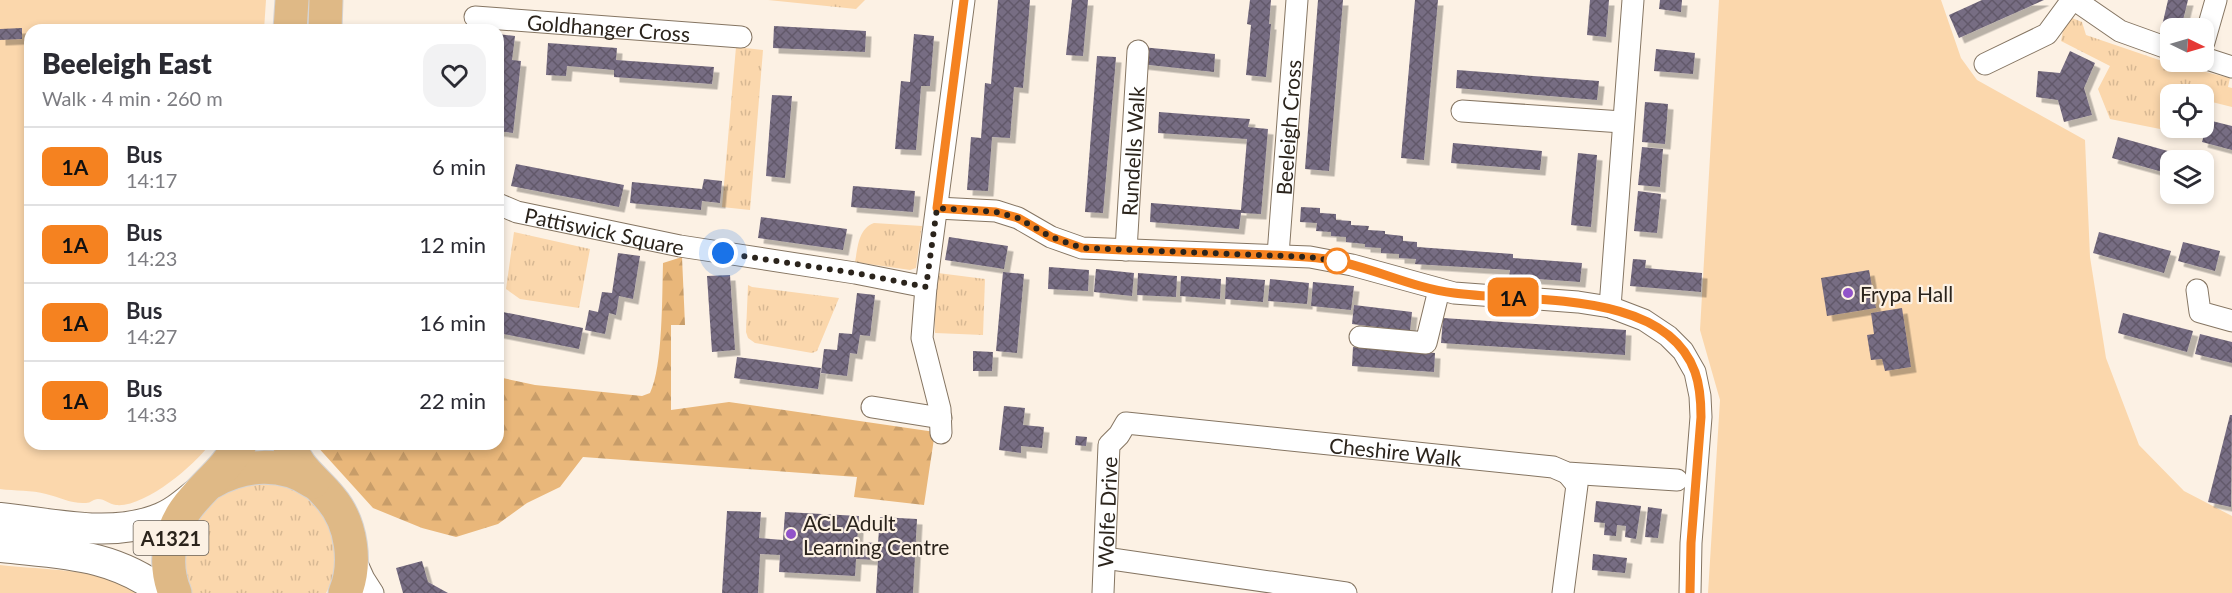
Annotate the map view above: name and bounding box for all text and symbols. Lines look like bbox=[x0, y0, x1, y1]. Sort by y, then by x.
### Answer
street label: Goldhanger Cross bbox=[526, 8, 691, 46]
north arrow bbox=[2160, 18, 2214, 72]
map controls bbox=[2160, 18, 2214, 204]
button: heart bbox=[423, 44, 486, 107]
text: Beeleigh East bbox=[42, 46, 212, 80]
street label: Beeleigh Cross bbox=[1270, 59, 1305, 196]
button: locate bbox=[2160, 84, 2214, 138]
street label: Rundells Walk bbox=[1116, 85, 1148, 217]
text: Walk · 4 min · 260 m bbox=[42, 86, 223, 110]
text: Bus bbox=[126, 141, 162, 168]
button: layers bbox=[2160, 150, 2214, 204]
text: 6 min bbox=[432, 153, 486, 180]
text: 1A bbox=[62, 154, 88, 179]
text: 14:17 bbox=[126, 168, 177, 192]
street label: Pattiswick Square bbox=[522, 201, 687, 259]
text: Bus bbox=[126, 219, 162, 246]
text: 12 min bbox=[419, 231, 486, 258]
text: 1A bbox=[62, 232, 88, 257]
your location bbox=[708, 238, 738, 268]
text: 14:23 bbox=[126, 246, 177, 270]
unlabelled marker bbox=[1324, 248, 1350, 274]
line badge: 1A bbox=[1486, 278, 1540, 316]
place label: Frypa Hall bbox=[1860, 281, 1953, 306]
text: 1A bbox=[1500, 285, 1526, 310]
marker: Frypa Hall bbox=[1841, 286, 1855, 300]
text: Bus bbox=[126, 297, 162, 324]
text: 16 min bbox=[419, 309, 486, 336]
text: 1A bbox=[62, 310, 88, 335]
text: 14:27 bbox=[126, 324, 177, 348]
text: Bus bbox=[126, 375, 162, 402]
text: 22 min bbox=[419, 387, 486, 414]
text: 1A bbox=[62, 388, 88, 413]
text: 14:33 bbox=[126, 402, 177, 426]
street label: Cheshire Walk bbox=[1328, 432, 1463, 470]
street label: Wolfe Drive bbox=[1092, 456, 1121, 568]
place label: ACL Adult Learning Centre bbox=[803, 510, 949, 559]
road number: A1321 bbox=[134, 521, 208, 555]
marker: ACL Adult Learning Centre bbox=[784, 527, 798, 541]

